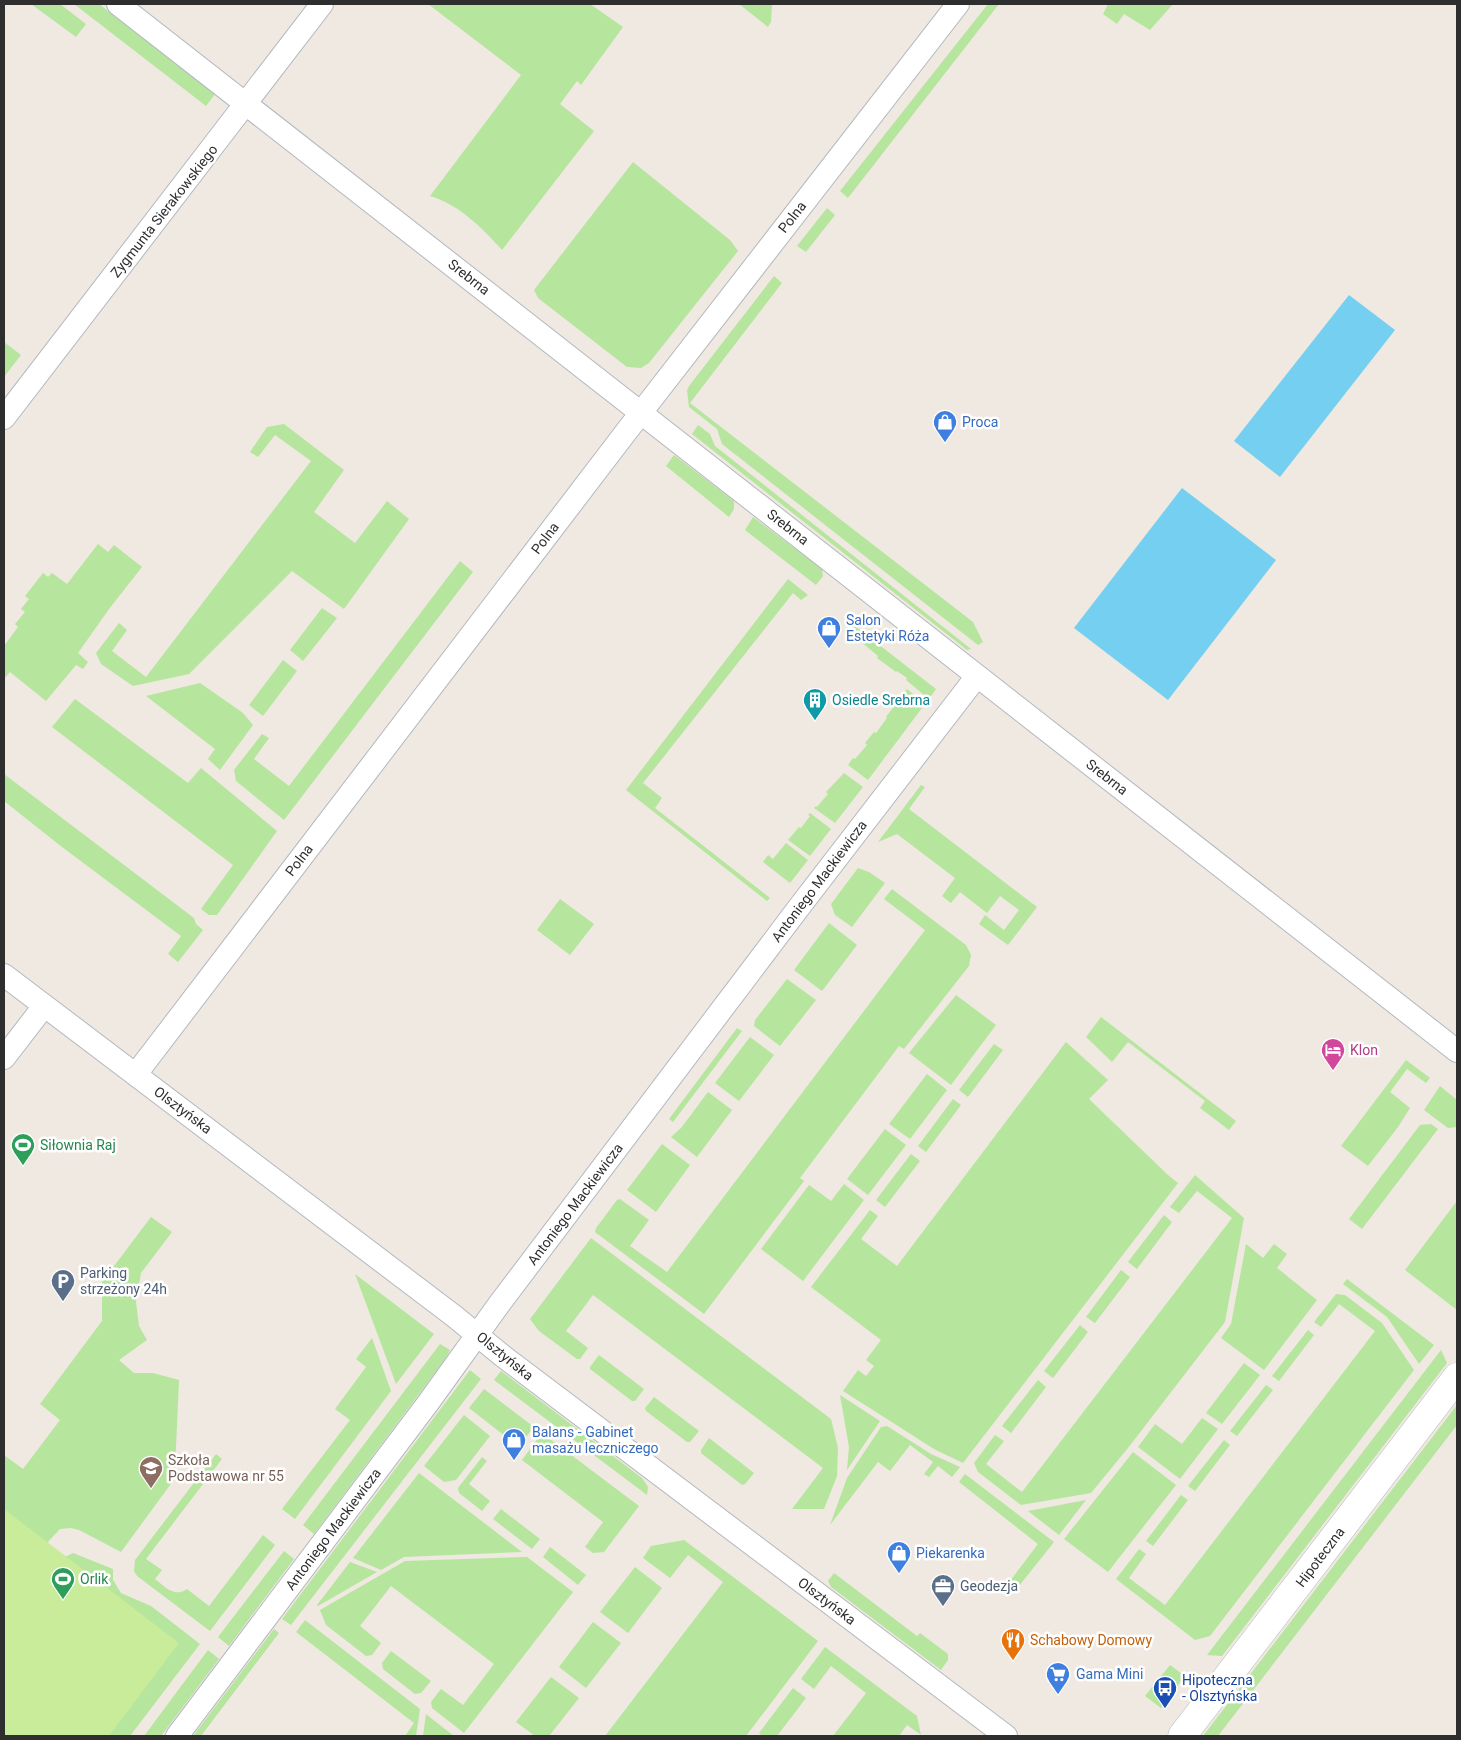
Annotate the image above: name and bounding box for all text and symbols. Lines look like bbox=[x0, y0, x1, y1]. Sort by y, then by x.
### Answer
street label: Zygmunta Sierakowskiego bbox=[107, 142, 221, 280]
street label: Polna bbox=[775, 198, 809, 236]
street label: Srebrna bbox=[445, 256, 493, 298]
shop icon: Proca bbox=[932, 409, 958, 443]
place label: Proca bbox=[962, 414, 998, 430]
street label: Srebrna bbox=[764, 506, 812, 548]
street label: Polna bbox=[528, 519, 562, 557]
place label: Salon Estetyki Róża bbox=[846, 612, 929, 644]
shop icon: Salon Estetyki Róża bbox=[816, 615, 842, 649]
building icon: Osiedle Srebrna bbox=[802, 687, 828, 721]
place label: Osiedle Srebrna bbox=[832, 692, 930, 708]
street label: Srebrna bbox=[1083, 756, 1131, 798]
street label: Antoniego Mackiewicza bbox=[768, 817, 870, 945]
street label: Polna bbox=[282, 841, 316, 879]
hotel icon: Klon bbox=[1320, 1037, 1346, 1071]
place label: Klon bbox=[1350, 1042, 1378, 1058]
street label: Olsztyńska bbox=[151, 1083, 215, 1137]
sports icon: Siłownia Raj bbox=[10, 1132, 36, 1166]
place label: Siłownia Raj bbox=[40, 1137, 116, 1153]
street label: Antoniego Mackiewicza bbox=[524, 1140, 626, 1268]
place label: Parking strzeżony 24h bbox=[80, 1265, 167, 1297]
parking icon: Parking strzeżony 24h bbox=[50, 1268, 76, 1302]
street label: Olsztyńska bbox=[474, 1328, 536, 1384]
place label: Balans - Gabinet masażu leczniczego bbox=[532, 1424, 659, 1456]
shop icon: Balans - Gabinet masażu leczniczego bbox=[501, 1427, 527, 1461]
place label: Szkoła Podstawowa nr 55 bbox=[168, 1452, 284, 1484]
school or university icon: Szkoła Podstawowa nr 55 bbox=[138, 1455, 164, 1489]
street label: Antoniego Mackiewicza bbox=[282, 1465, 384, 1593]
street label: Hipoteczna bbox=[1292, 1524, 1348, 1590]
shop icon: Piekarenka bbox=[886, 1540, 912, 1574]
place label: Piekarenka bbox=[916, 1545, 985, 1561]
sports icon: Orlik bbox=[50, 1566, 76, 1600]
place label: Orlik bbox=[80, 1571, 109, 1587]
office icon: Geodezja bbox=[930, 1573, 956, 1607]
street label: Olsztyńska bbox=[795, 1574, 859, 1628]
place label: Geodezja bbox=[960, 1578, 1018, 1594]
restaurant icon: Schabowy Domowy bbox=[1000, 1627, 1026, 1661]
place label: Schabowy Domowy bbox=[1030, 1632, 1152, 1648]
supermarket icon: Gama Mini bbox=[1045, 1661, 1071, 1695]
place label: Gama Mini bbox=[1076, 1666, 1143, 1682]
place label: Hipoteczna - Olsztyńska bbox=[1182, 1672, 1257, 1704]
bus stop icon: Hipoteczna - Olsztyńska bbox=[1152, 1675, 1178, 1709]

